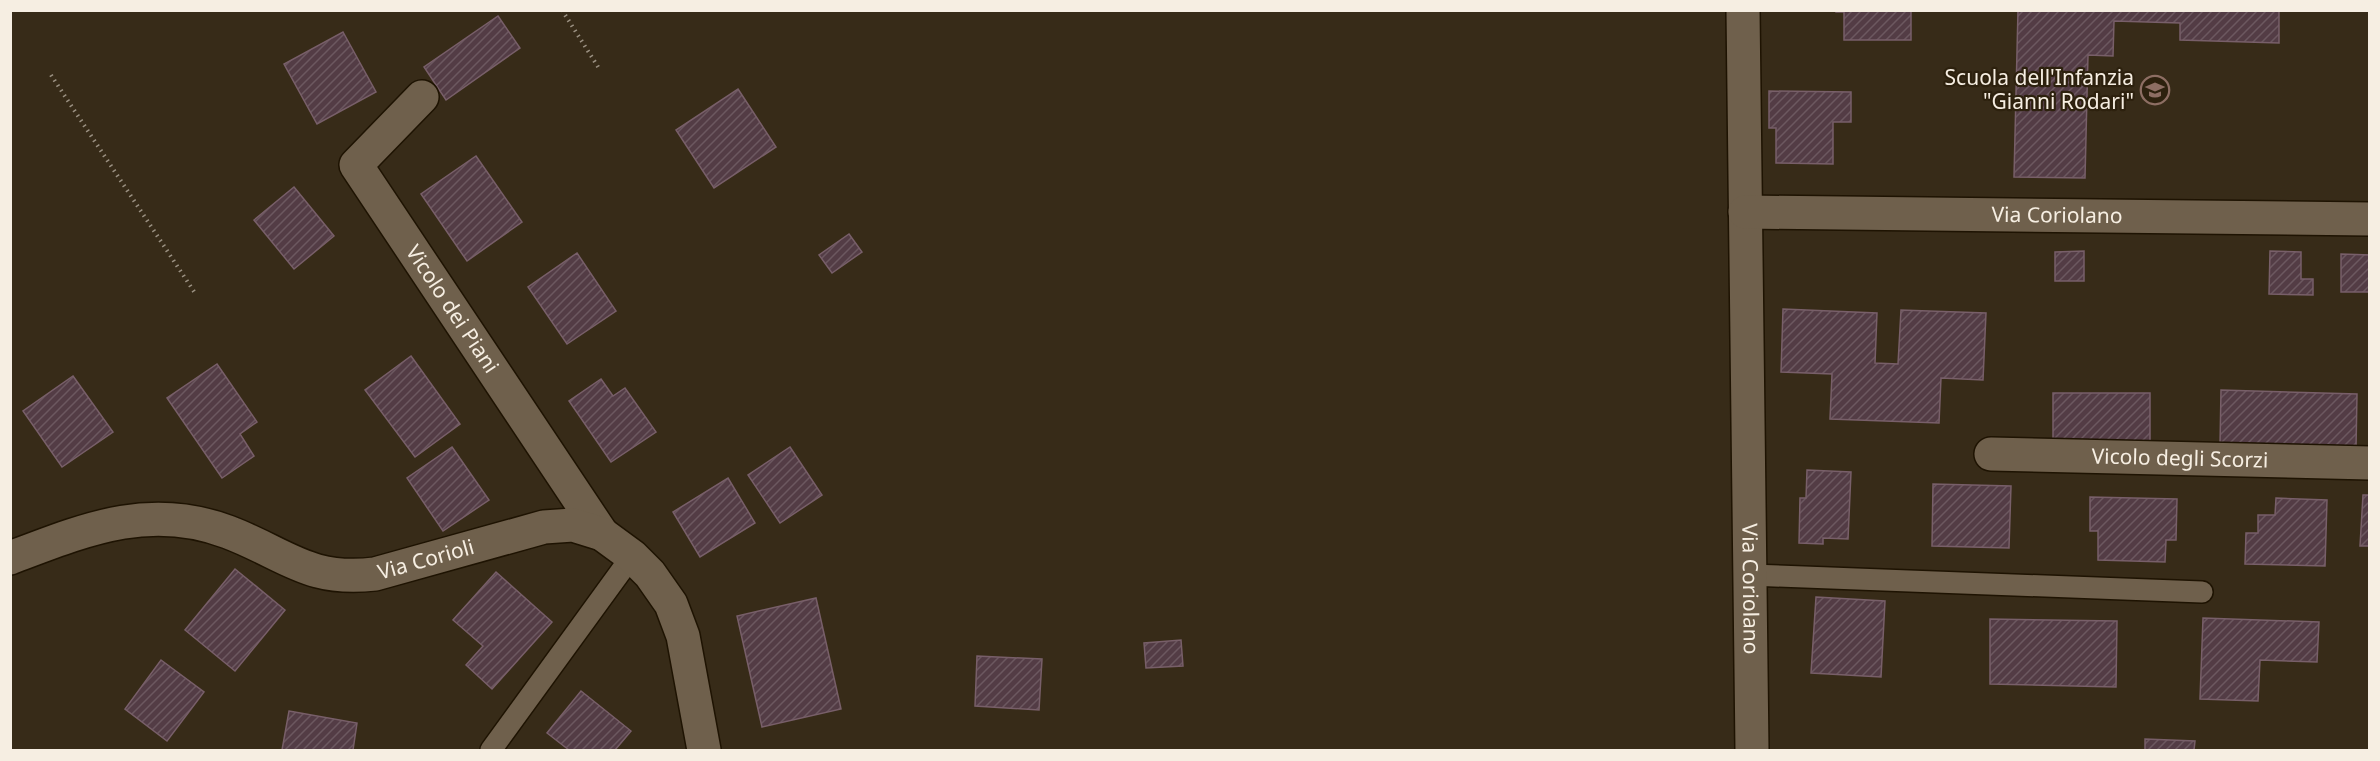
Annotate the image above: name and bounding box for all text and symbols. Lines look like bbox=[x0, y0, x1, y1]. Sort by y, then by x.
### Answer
place label: Scuola dell'Infanzia "Gianni Rodari" bbox=[1945, 63, 2134, 115]
school or university icon: Scuola dell'Infanzia "Gianni Rodari" bbox=[2139, 74, 2171, 106]
street label: Via Coriolano bbox=[1991, 200, 2123, 229]
street label: Vicolo dei Piani bbox=[400, 239, 506, 378]
street label: Vicolo degli Scorzi bbox=[2091, 441, 2269, 474]
street label: Via Coriolano bbox=[1736, 523, 1766, 655]
street label: Via Corioli bbox=[374, 532, 477, 586]

